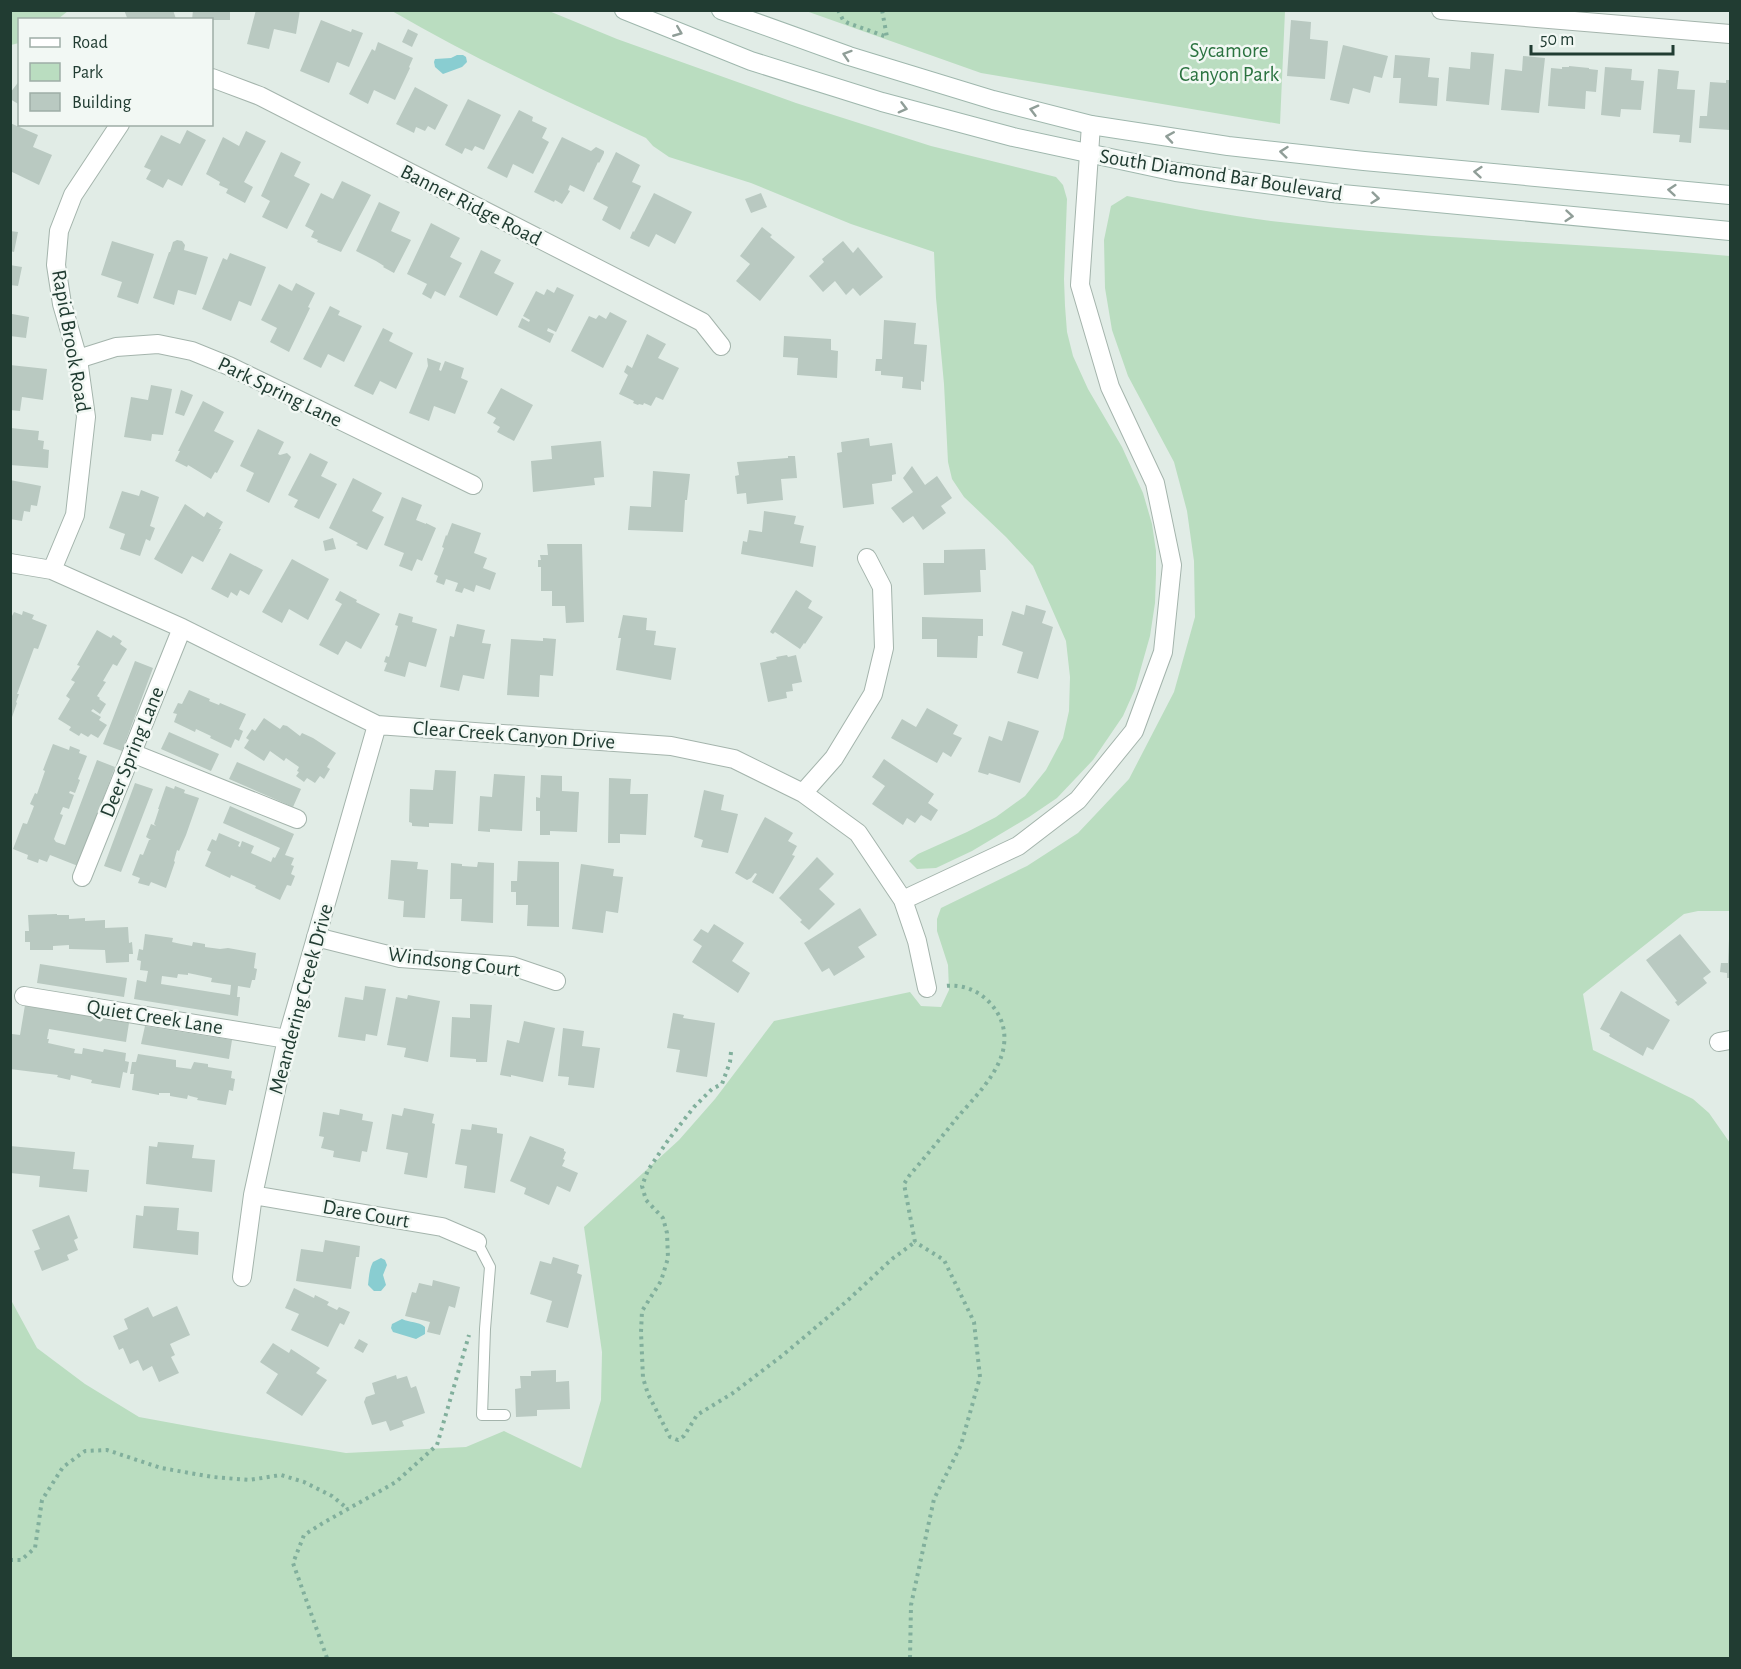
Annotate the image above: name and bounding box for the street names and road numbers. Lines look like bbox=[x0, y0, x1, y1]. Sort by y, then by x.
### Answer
street label: South Diamond Bar Boulevard bbox=[1098, 145, 1344, 205]
street label: Banner Ridge Road bbox=[397, 160, 545, 250]
street label: Rapid Brook Road bbox=[48, 268, 94, 414]
street label: Park Spring Lane bbox=[215, 353, 345, 431]
street label: Deer Spring Lane bbox=[96, 684, 168, 820]
street label: Clear Creek Canyon Drive bbox=[412, 717, 616, 753]
street label: Meandering Creek Drive bbox=[265, 901, 337, 1097]
street label: Windsong Court bbox=[387, 943, 521, 981]
street label: Quiet Creek Lane bbox=[85, 996, 225, 1038]
street label: Dare Court bbox=[321, 1196, 411, 1232]

